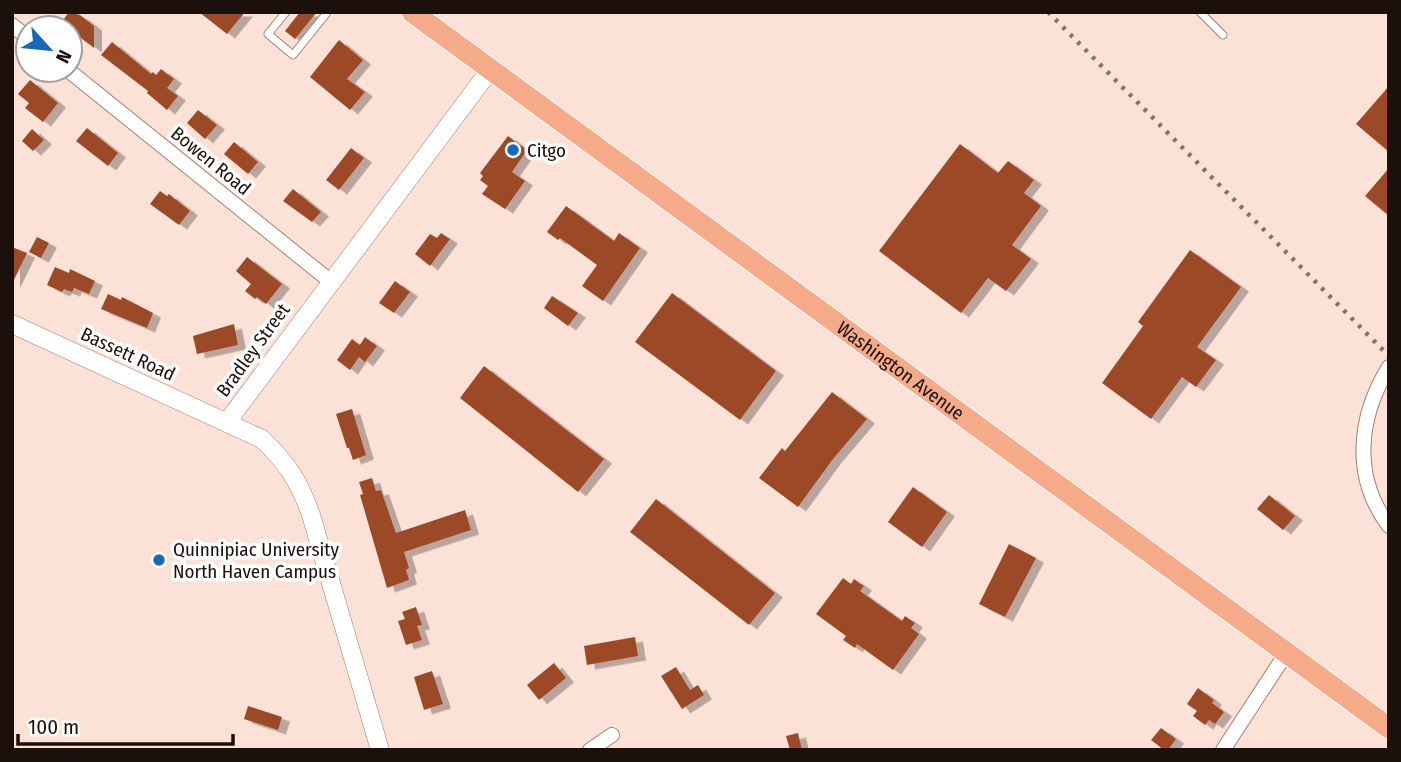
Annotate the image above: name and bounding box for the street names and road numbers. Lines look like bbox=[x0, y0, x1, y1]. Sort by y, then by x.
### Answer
street label: Bowen Road bbox=[166, 122, 256, 200]
street label: Bradley Street bbox=[211, 298, 295, 401]
street label: Washington Avenue bbox=[833, 316, 969, 425]
street label: Bassett Road bbox=[77, 322, 179, 386]

